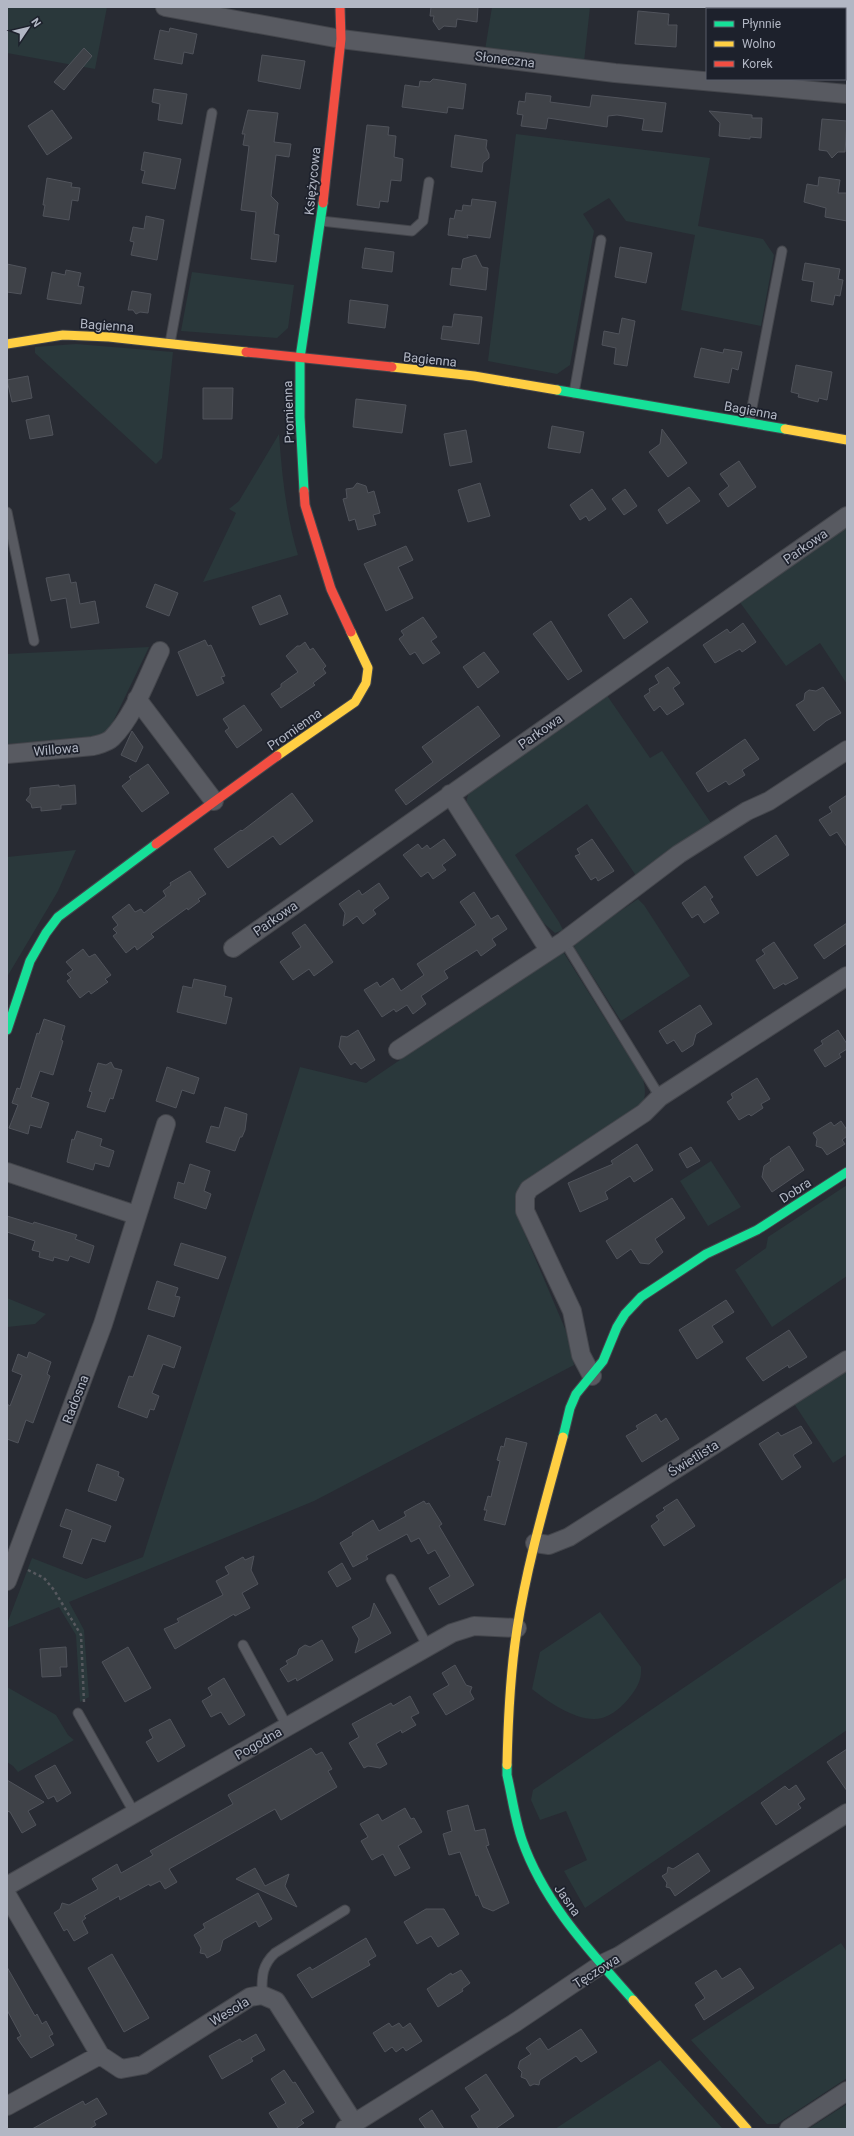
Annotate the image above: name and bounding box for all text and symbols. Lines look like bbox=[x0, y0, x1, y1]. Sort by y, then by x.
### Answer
north arrow bbox=[8, 8, 48, 48]
legend bbox=[706, 8, 846, 80]
text: N bbox=[28, 16, 43, 30]
text: Płynnie bbox=[742, 17, 781, 31]
text: Wolno bbox=[742, 37, 776, 51]
street label: Słoneczna bbox=[474, 48, 536, 71]
text: Korek bbox=[742, 57, 774, 71]
street label: Księżycowa bbox=[301, 146, 324, 216]
street label: Bagienna bbox=[80, 316, 134, 335]
street label: Bagienna bbox=[402, 349, 458, 370]
street label: Promienna bbox=[280, 380, 297, 444]
street label: Bagienna bbox=[723, 398, 779, 423]
street label: Parkowa bbox=[780, 526, 830, 567]
street label: Promienna bbox=[264, 705, 324, 754]
street label: Parkowa bbox=[515, 711, 565, 752]
street label: Willowa bbox=[33, 740, 79, 759]
street label: Parkowa bbox=[250, 898, 300, 939]
street label: Dobra bbox=[777, 1175, 814, 1206]
street label: Radosna bbox=[59, 1373, 92, 1426]
street label: Świetlista bbox=[665, 1437, 721, 1480]
street label: Pogodna bbox=[232, 1724, 284, 1763]
street label: Jasna bbox=[551, 1882, 584, 1919]
street label: Tęczowa bbox=[570, 1951, 622, 1991]
street label: Wesoła bbox=[207, 1994, 252, 2029]

